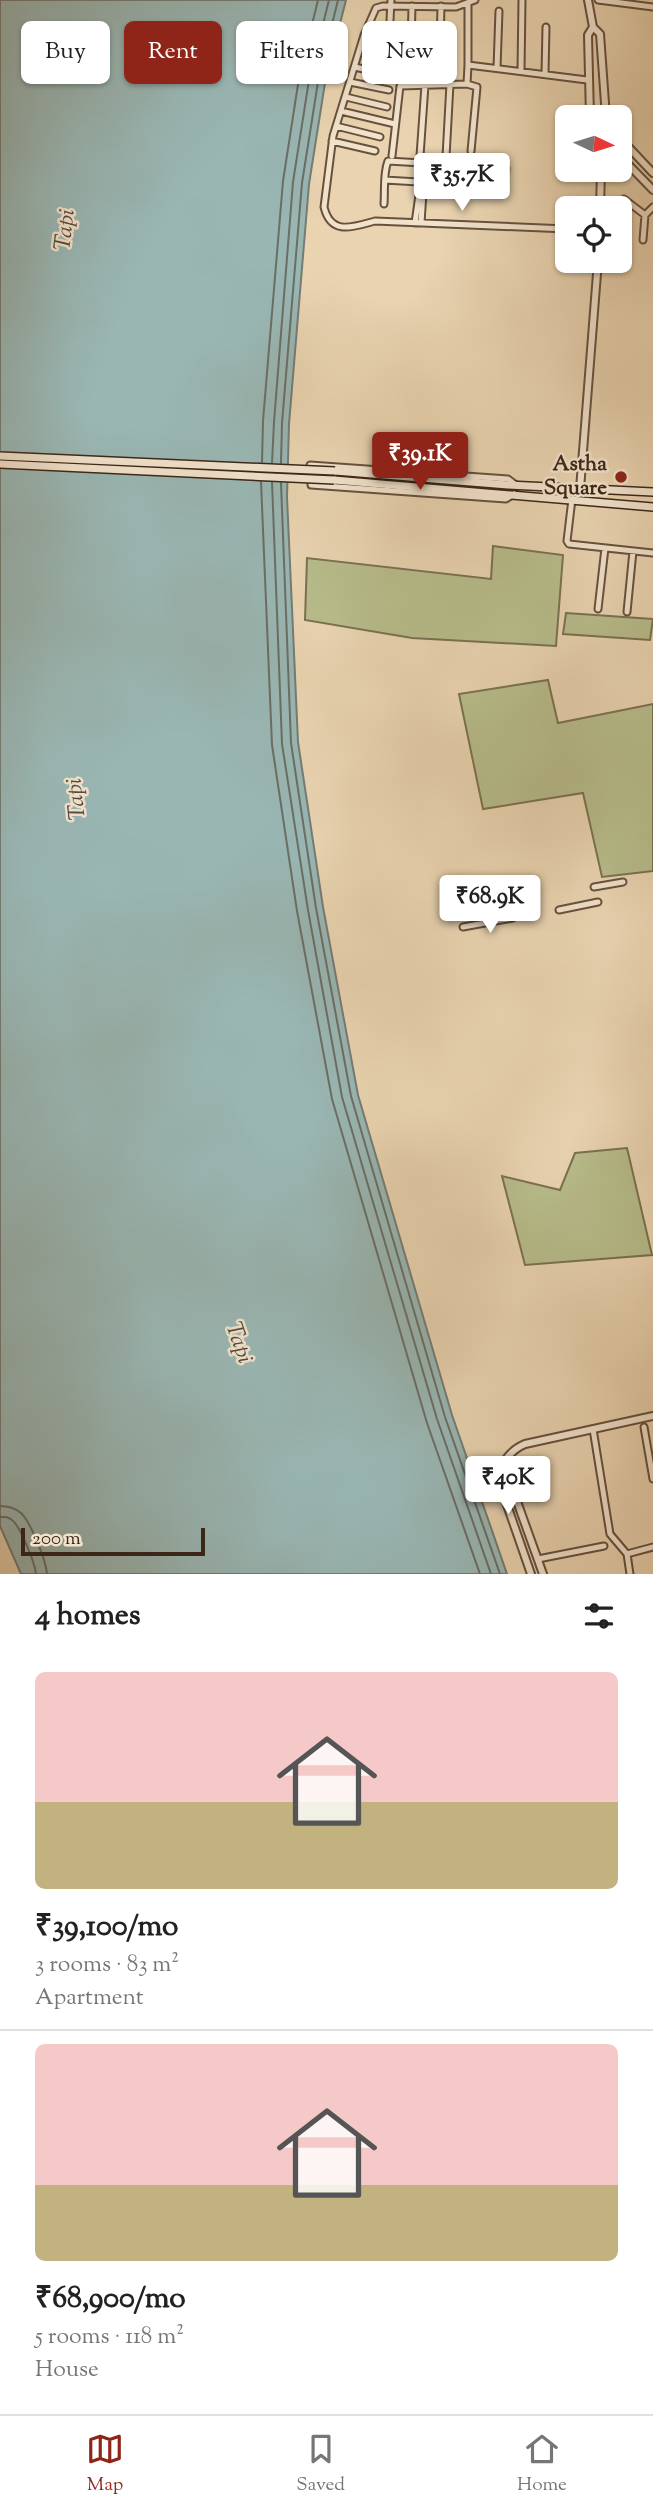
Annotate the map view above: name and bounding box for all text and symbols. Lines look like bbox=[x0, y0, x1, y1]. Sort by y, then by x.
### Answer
chip: Buy bbox=[21, 21, 110, 84]
chip: Rent bbox=[124, 21, 222, 84]
chip: Filters bbox=[236, 21, 348, 84]
chip: New bbox=[362, 21, 457, 84]
north arrow bbox=[555, 105, 632, 182]
map controls bbox=[555, 105, 632, 273]
pin: ₹35.7K bbox=[405, 154, 519, 213]
text: ₹35.7K bbox=[430, 159, 494, 192]
button: locate bbox=[555, 196, 632, 273]
water label: Tapi bbox=[47, 207, 85, 253]
pin: ₹39.1K bbox=[363, 433, 477, 492]
text: ₹39.1K bbox=[388, 438, 452, 471]
place label: Astha Square bbox=[544, 450, 607, 504]
marker: Astha Square bbox=[613, 469, 629, 485]
water label: Tapi bbox=[58, 777, 96, 821]
pin: ₹68.9K bbox=[433, 876, 547, 935]
text: ₹68.9K bbox=[455, 881, 525, 914]
water label: Tapi bbox=[216, 1318, 260, 1368]
pin: ₹40K bbox=[467, 1456, 549, 1516]
text: ₹40K bbox=[481, 1462, 535, 1495]
scale bar bbox=[21, 1525, 205, 1557]
text: 200 m bbox=[32, 1526, 81, 1553]
text: 4 homes bbox=[35, 1595, 141, 1638]
icon: filters bbox=[580, 1597, 618, 1635]
icon: home bbox=[264, 1718, 390, 1844]
text: ₹39,100/mo bbox=[35, 1906, 178, 1949]
text: 3 rooms · 83 m² bbox=[35, 1949, 179, 1982]
text: Apartment bbox=[35, 1982, 144, 2015]
icon: home bbox=[264, 2090, 390, 2216]
text: ₹68,900/mo bbox=[35, 2278, 186, 2321]
text: 5 rooms · 118 m² bbox=[35, 2321, 184, 2354]
text: House bbox=[35, 2354, 99, 2387]
tab: Map bbox=[86, 2430, 124, 2499]
tab: Saved bbox=[296, 2430, 345, 2499]
tab: Home bbox=[517, 2430, 567, 2499]

